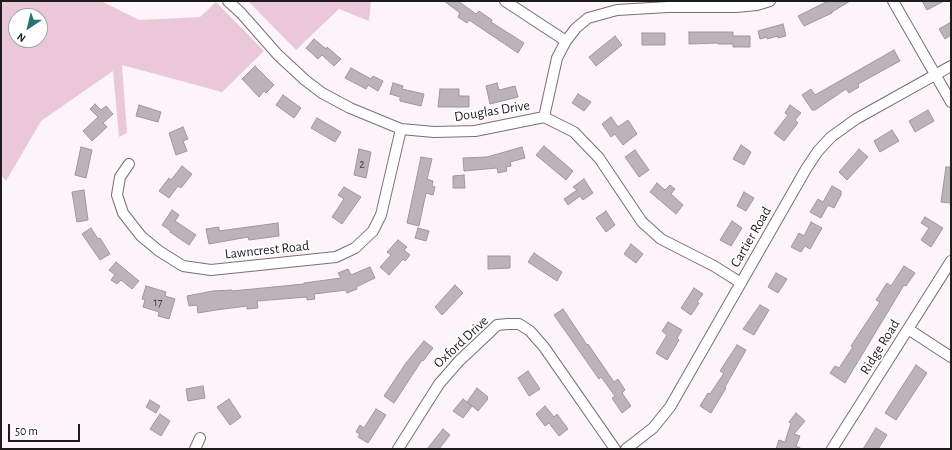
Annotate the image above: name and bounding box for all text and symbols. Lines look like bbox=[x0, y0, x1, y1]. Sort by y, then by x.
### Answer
north arrow bbox=[8, 8, 48, 48]
text: N bbox=[15, 31, 28, 44]
street label: Douglas Drive bbox=[453, 97, 531, 125]
house number: 2 bbox=[359, 157, 365, 171]
street label: Cartier Road bbox=[727, 204, 775, 270]
street label: Lawncrest Road bbox=[224, 237, 310, 263]
house number: 17 bbox=[153, 295, 163, 309]
street label: Oxford Drive bbox=[430, 312, 492, 372]
street label: Ridge Road bbox=[856, 316, 904, 378]
scale bar bbox=[10, 416, 82, 442]
text: 50 m bbox=[15, 425, 38, 437]

